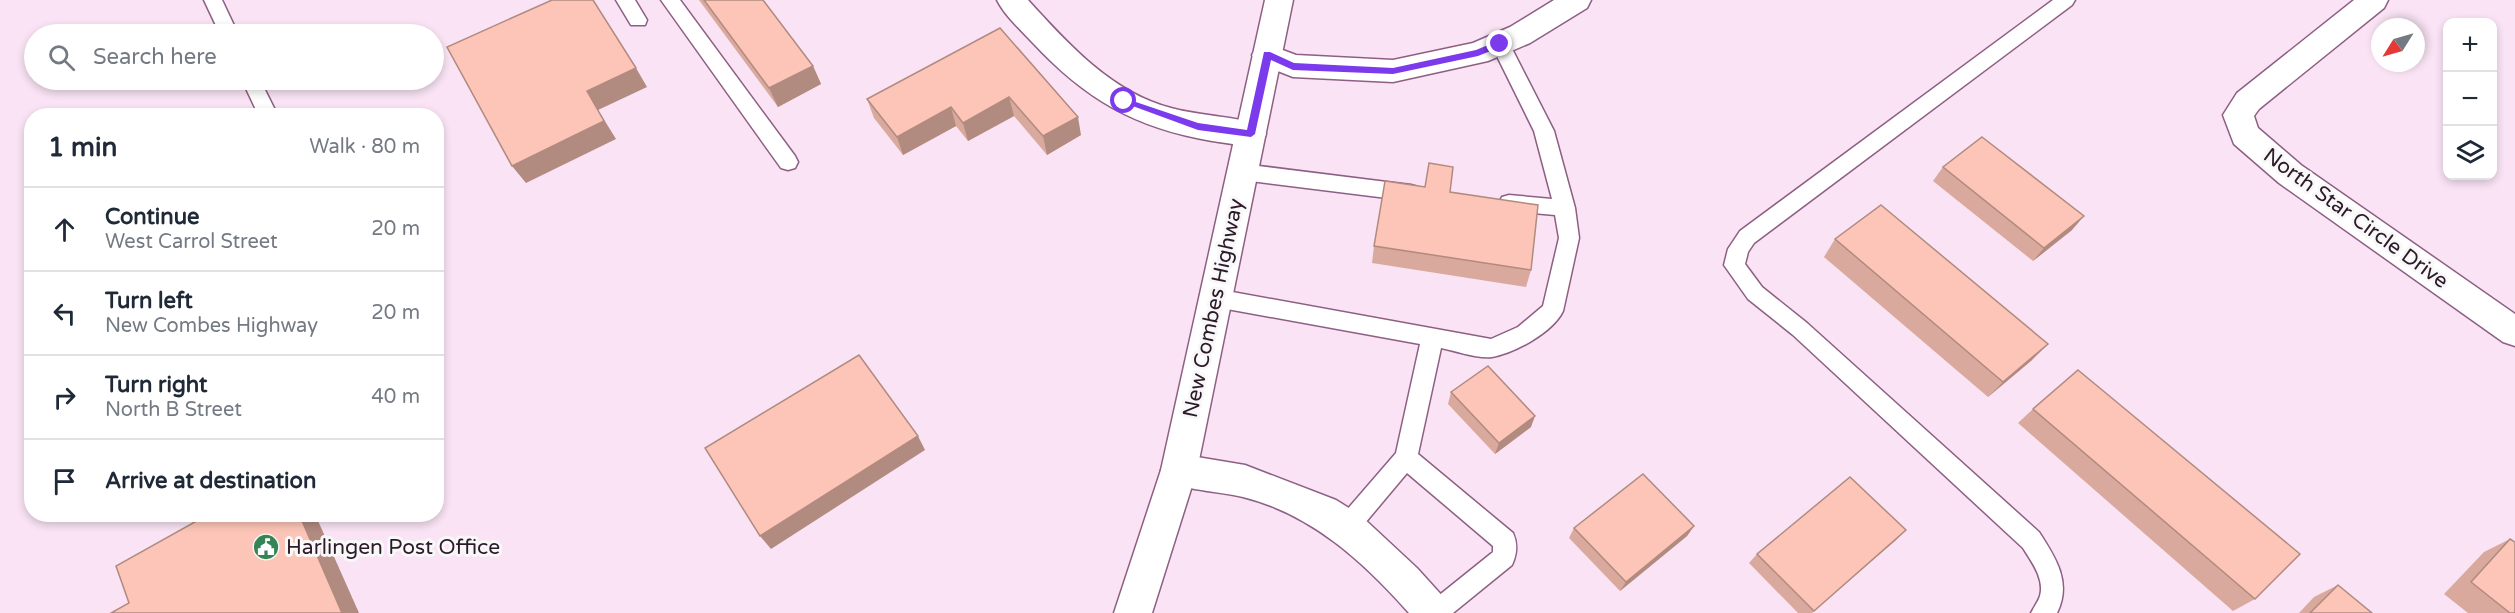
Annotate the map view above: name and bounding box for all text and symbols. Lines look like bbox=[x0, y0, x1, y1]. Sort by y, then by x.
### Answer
north arrow bbox=[2371, 18, 2425, 72]
map controls bbox=[2443, 18, 2497, 180]
button: + bbox=[2443, 18, 2497, 72]
search box bbox=[24, 24, 444, 90]
route end bbox=[1486, 30, 1512, 56]
icon: search bbox=[45, 41, 78, 74]
text: Search here bbox=[93, 44, 217, 70]
button: − bbox=[2443, 72, 2497, 126]
route start bbox=[1110, 87, 1136, 113]
button: layers bbox=[2443, 126, 2497, 180]
text: 1 min bbox=[48, 132, 117, 163]
text: Walk · 80 m bbox=[309, 135, 420, 159]
street label: North Star Circle Drive bbox=[2258, 143, 2453, 294]
street label: New Combes Highway bbox=[1178, 196, 1249, 420]
text: Continue bbox=[105, 204, 200, 230]
icon: ahead bbox=[48, 213, 81, 246]
text: 20 m bbox=[371, 217, 420, 241]
text: West Carrol Street bbox=[105, 230, 278, 254]
text: Turn left bbox=[105, 288, 193, 314]
icon: left bbox=[48, 297, 81, 330]
text: 20 m bbox=[371, 301, 420, 325]
text: New Combes Highway bbox=[105, 314, 318, 338]
text: Turn right bbox=[105, 372, 207, 398]
icon: right bbox=[48, 381, 81, 414]
text: 40 m bbox=[371, 385, 420, 409]
text: North B Street bbox=[105, 398, 242, 422]
icon: arrive bbox=[48, 465, 81, 498]
text: Arrive at destination bbox=[105, 468, 316, 494]
public building icon: Harlingen Post Office bbox=[251, 532, 281, 562]
place label: Harlingen Post Office bbox=[286, 535, 500, 560]

